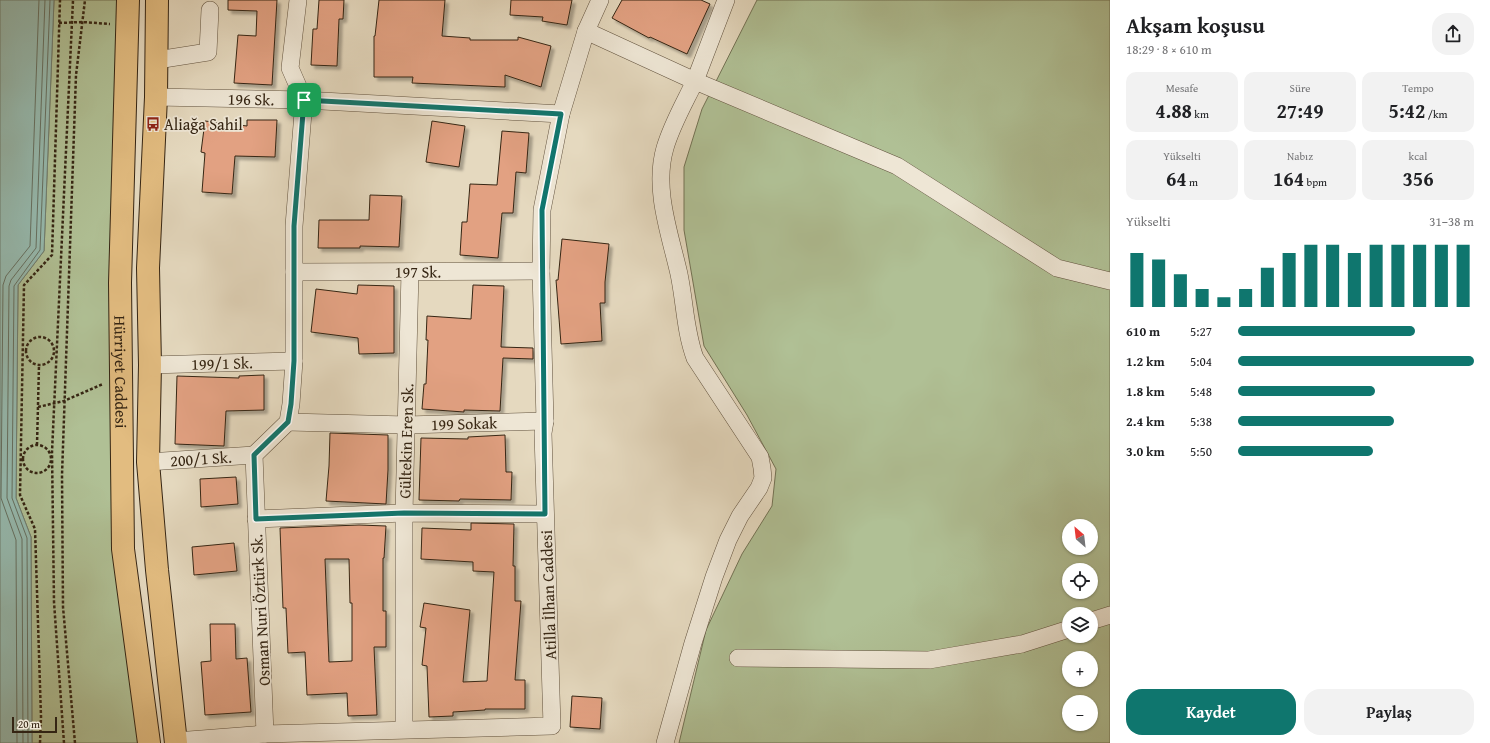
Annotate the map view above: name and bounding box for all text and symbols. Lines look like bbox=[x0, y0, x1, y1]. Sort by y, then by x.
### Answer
text: Akşam koşusu bbox=[1126, 9, 1265, 41]
button: share bbox=[1432, 13, 1474, 55]
text: 18:29 · 8 × 610 m bbox=[1126, 40, 1212, 59]
text: Mesafe bbox=[1166, 80, 1198, 96]
text: Süre bbox=[1290, 80, 1310, 96]
text: Tempo bbox=[1402, 80, 1434, 96]
pin bbox=[287, 83, 321, 117]
street label: 196 Sk. bbox=[228, 86, 275, 111]
icon: arrive bbox=[293, 89, 315, 111]
text: 4.88 bbox=[1155, 96, 1192, 125]
text: 27:49 bbox=[1276, 96, 1324, 125]
text: 5:42 bbox=[1389, 96, 1425, 125]
text: km bbox=[1192, 106, 1209, 122]
text: /km bbox=[1425, 106, 1447, 122]
place label: Aliağa Sahil bbox=[164, 112, 243, 136]
bus stop icon: Aliağa Sahil bbox=[145, 116, 161, 132]
text: Yükselti bbox=[1163, 148, 1201, 164]
text: Nabız bbox=[1287, 148, 1313, 164]
text: kcal bbox=[1409, 148, 1427, 164]
text: 64 bbox=[1166, 164, 1187, 193]
text: 164 bbox=[1273, 164, 1304, 193]
text: 356 bbox=[1402, 164, 1434, 193]
text: m bbox=[1187, 174, 1198, 190]
text: bpm bbox=[1304, 174, 1327, 190]
text: Yükselti bbox=[1126, 212, 1171, 231]
text: 31–38 m bbox=[1429, 212, 1474, 231]
street label: 197 Sk. bbox=[395, 259, 441, 284]
street label: Hürriyet Caddesi bbox=[108, 315, 134, 429]
text: 610 m bbox=[1126, 322, 1160, 341]
text: 5:27 bbox=[1190, 322, 1212, 341]
street label: 199/1 Sk. bbox=[191, 350, 253, 376]
text: 1.2 km bbox=[1126, 352, 1165, 371]
text: 5:04 bbox=[1190, 352, 1212, 371]
text: 1.8 km bbox=[1126, 382, 1165, 401]
text: 5:48 bbox=[1190, 382, 1212, 401]
street label: Gültekin Eren Sk. bbox=[392, 383, 419, 499]
street label: 199 Sokak bbox=[430, 410, 498, 436]
text: 2.4 km bbox=[1126, 412, 1165, 431]
text: 5:38 bbox=[1190, 412, 1212, 431]
text: 3.0 km bbox=[1126, 442, 1165, 461]
text: 5:50 bbox=[1190, 442, 1212, 461]
street label: 200/1 Sk. bbox=[169, 444, 233, 473]
north arrow bbox=[1062, 519, 1098, 555]
map controls bbox=[1062, 519, 1098, 731]
street label: Atilla İlhan Caddesi bbox=[534, 529, 562, 660]
street label: Osman Nuri Öztürk Sk. bbox=[244, 533, 276, 687]
button: locate bbox=[1062, 563, 1098, 599]
button: layers bbox=[1062, 607, 1098, 643]
button: + bbox=[1062, 651, 1098, 687]
button: Kaydet bbox=[1126, 689, 1296, 735]
button: Paylaş bbox=[1304, 689, 1474, 735]
button: − bbox=[1062, 695, 1098, 731]
scale bar bbox=[12, 715, 57, 734]
text: 20 m bbox=[18, 716, 40, 732]

